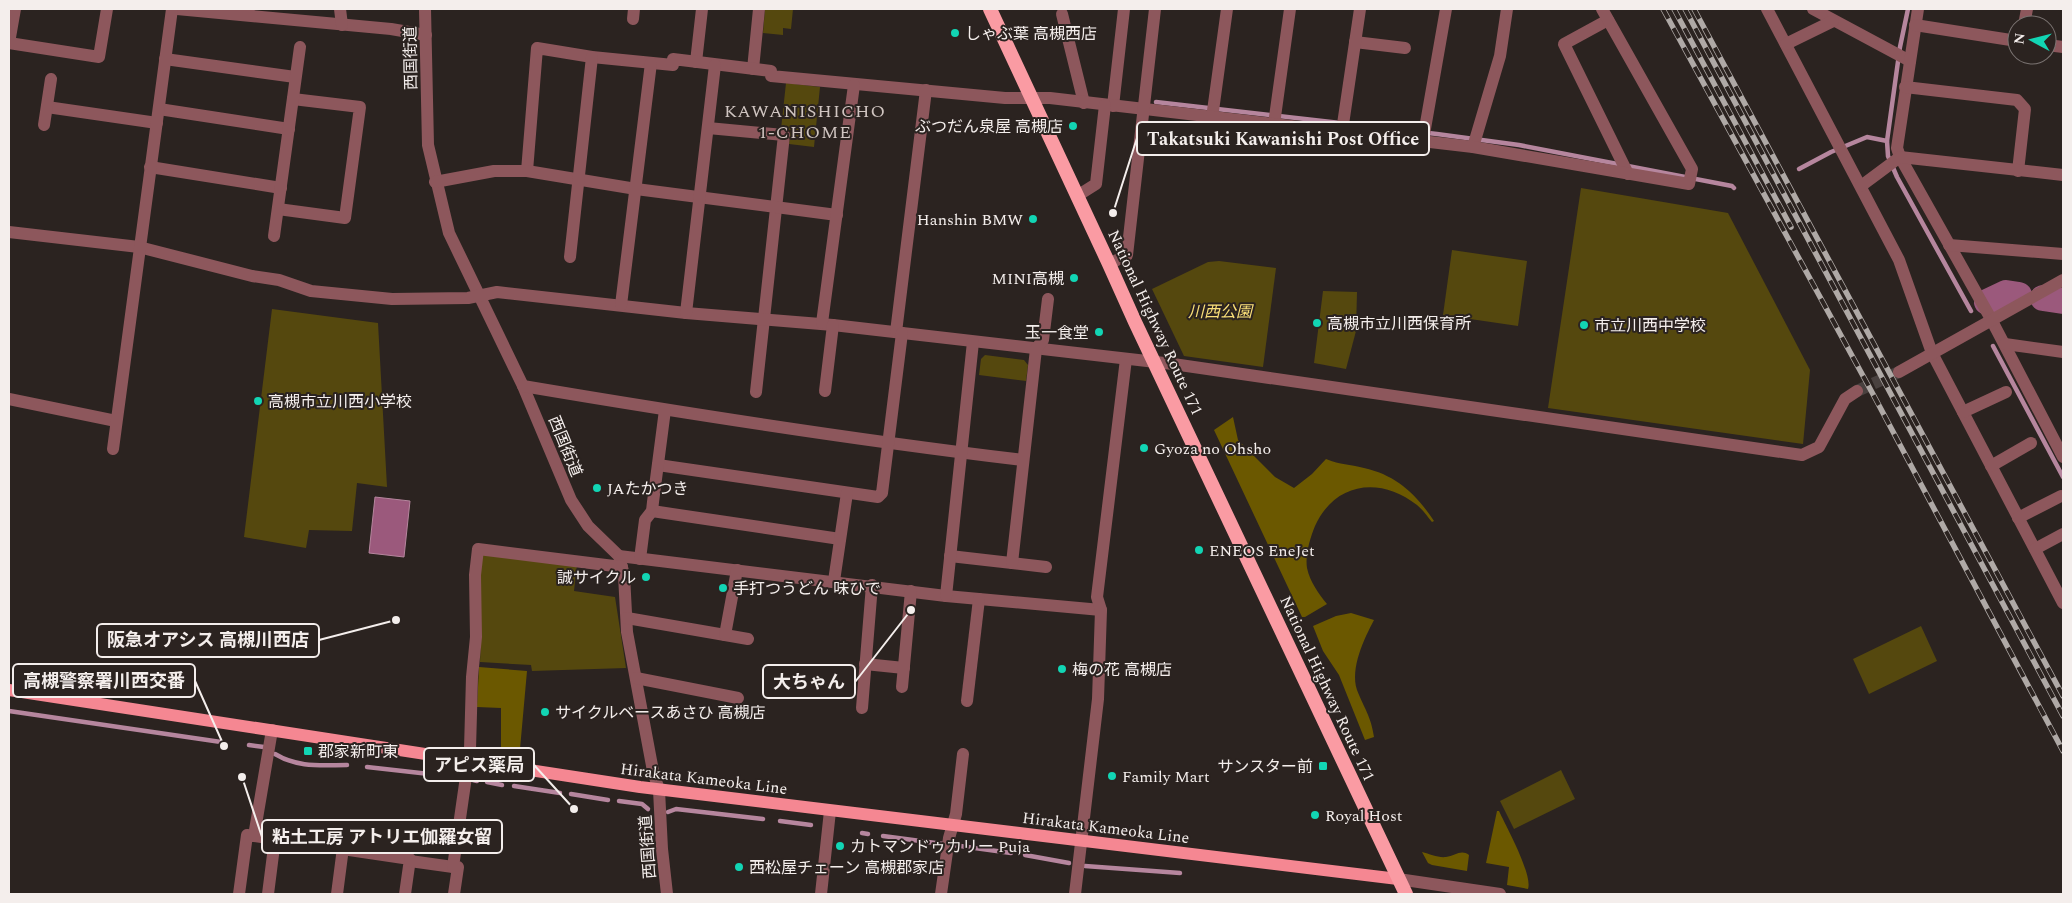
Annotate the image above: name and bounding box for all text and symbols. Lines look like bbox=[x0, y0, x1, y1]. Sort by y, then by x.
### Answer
north arrow bbox=[2007, 15, 2057, 65]
place label: しゃぶ葉 高槻西店 bbox=[965, 22, 1097, 46]
street label: 西国街道 bbox=[398, 26, 424, 90]
marker: しゃぶ葉 高槻西店 bbox=[949, 27, 961, 39]
text: N bbox=[2008, 32, 2031, 45]
district label: KAWANISHICHO 1-CHOME bbox=[724, 98, 886, 146]
place label: ぶつだん泉屋 高槻店 bbox=[915, 115, 1063, 139]
marker: ぶつだん泉屋 高槻店 bbox=[1067, 120, 1079, 132]
callout: Takatsuki Kawanishi Post Office bbox=[1137, 122, 1429, 155]
text: Takatsuki Kawanishi Post Office bbox=[1147, 126, 1419, 153]
place label: Hanshin BMW bbox=[917, 208, 1023, 232]
marker: Hanshin BMW bbox=[1027, 213, 1039, 225]
street label: National Highway Route 171 bbox=[1101, 226, 1209, 419]
place label: MINI高槻 bbox=[992, 267, 1064, 291]
marker: MINI高槻 bbox=[1068, 272, 1080, 284]
park label: 川西公園 bbox=[1188, 300, 1254, 324]
place label: 高槻市立川西保育所 bbox=[1327, 312, 1471, 336]
place label: 市立川西中学校 bbox=[1594, 314, 1706, 338]
marker: 高槻市立川西保育所 bbox=[1311, 317, 1323, 329]
marker: 市立川西中学校 bbox=[1578, 319, 1590, 331]
place label: 玉一食堂 bbox=[1025, 321, 1089, 345]
marker: 玉一食堂 bbox=[1093, 326, 1105, 338]
place label: 高槻市立川西小学校 bbox=[268, 390, 412, 414]
marker: 高槻市立川西小学校 bbox=[252, 395, 264, 407]
street label: 西国街道 bbox=[542, 412, 588, 481]
place label: Gyoza no Ohsho bbox=[1154, 437, 1271, 461]
marker: Gyoza no Ohsho bbox=[1138, 442, 1150, 454]
place label: JAたかつき bbox=[607, 477, 689, 501]
marker: JAたかつき bbox=[591, 482, 603, 494]
place label: ENEOS EneJet bbox=[1209, 539, 1315, 563]
marker: ENEOS EneJet bbox=[1193, 544, 1205, 556]
place label: 誠サイクル bbox=[557, 566, 636, 590]
marker: 誠サイクル bbox=[640, 571, 652, 583]
place label: 手打つうどん 味ひで bbox=[733, 577, 881, 601]
marker: 手打つうどん 味ひで bbox=[717, 582, 729, 594]
street label: National Highway Route 171 bbox=[1273, 592, 1381, 785]
callout: 阪急オアシス 高槻川西店 bbox=[97, 624, 319, 657]
text: 阪急オアシス 高槻川西店 bbox=[107, 627, 309, 654]
place label: 梅の花 高槻店 bbox=[1072, 658, 1172, 682]
marker: 梅の花 高槻店 bbox=[1056, 663, 1068, 675]
callout: 高槻警察署川西交番 bbox=[13, 664, 195, 697]
callout: 大ちゃん bbox=[763, 665, 855, 698]
text: 高槻警察署川西交番 bbox=[23, 668, 185, 695]
text: 大ちゃん bbox=[773, 669, 845, 696]
place label: サイクルベースあさひ 高槻店 bbox=[555, 701, 765, 725]
marker: サイクルベースあさひ 高槻店 bbox=[539, 706, 551, 718]
place label: 郡家新町東 bbox=[318, 740, 398, 764]
marker: 郡家新町東 bbox=[302, 745, 314, 757]
callout: アピス薬局 bbox=[424, 748, 534, 781]
text: アピス薬局 bbox=[434, 752, 524, 779]
place label: サンスター前 bbox=[1217, 755, 1313, 779]
street label: Hirakata Kameoka Line bbox=[619, 757, 789, 801]
marker: サンスター前 bbox=[1317, 760, 1329, 772]
place label: Family Mart bbox=[1122, 765, 1210, 789]
marker: Family Mart bbox=[1106, 770, 1118, 782]
place label: Royal Host bbox=[1325, 804, 1403, 828]
street label: Hirakata Kameoka Line bbox=[1021, 806, 1191, 850]
marker: Royal Host bbox=[1309, 809, 1321, 821]
street label: 西国街道 bbox=[634, 814, 662, 880]
callout: 粘土工房 アトリエ伽羅女留 bbox=[262, 820, 502, 853]
text: 粘土工房 アトリエ伽羅女留 bbox=[272, 824, 492, 851]
place label: カトマンドゥカリー Puja bbox=[850, 835, 1030, 859]
marker: カトマンドゥカリー Puja bbox=[834, 840, 846, 852]
place label: 西松屋チェーン 高槻郡家店 bbox=[749, 856, 944, 880]
marker: 西松屋チェーン 高槻郡家店 bbox=[733, 861, 745, 873]

